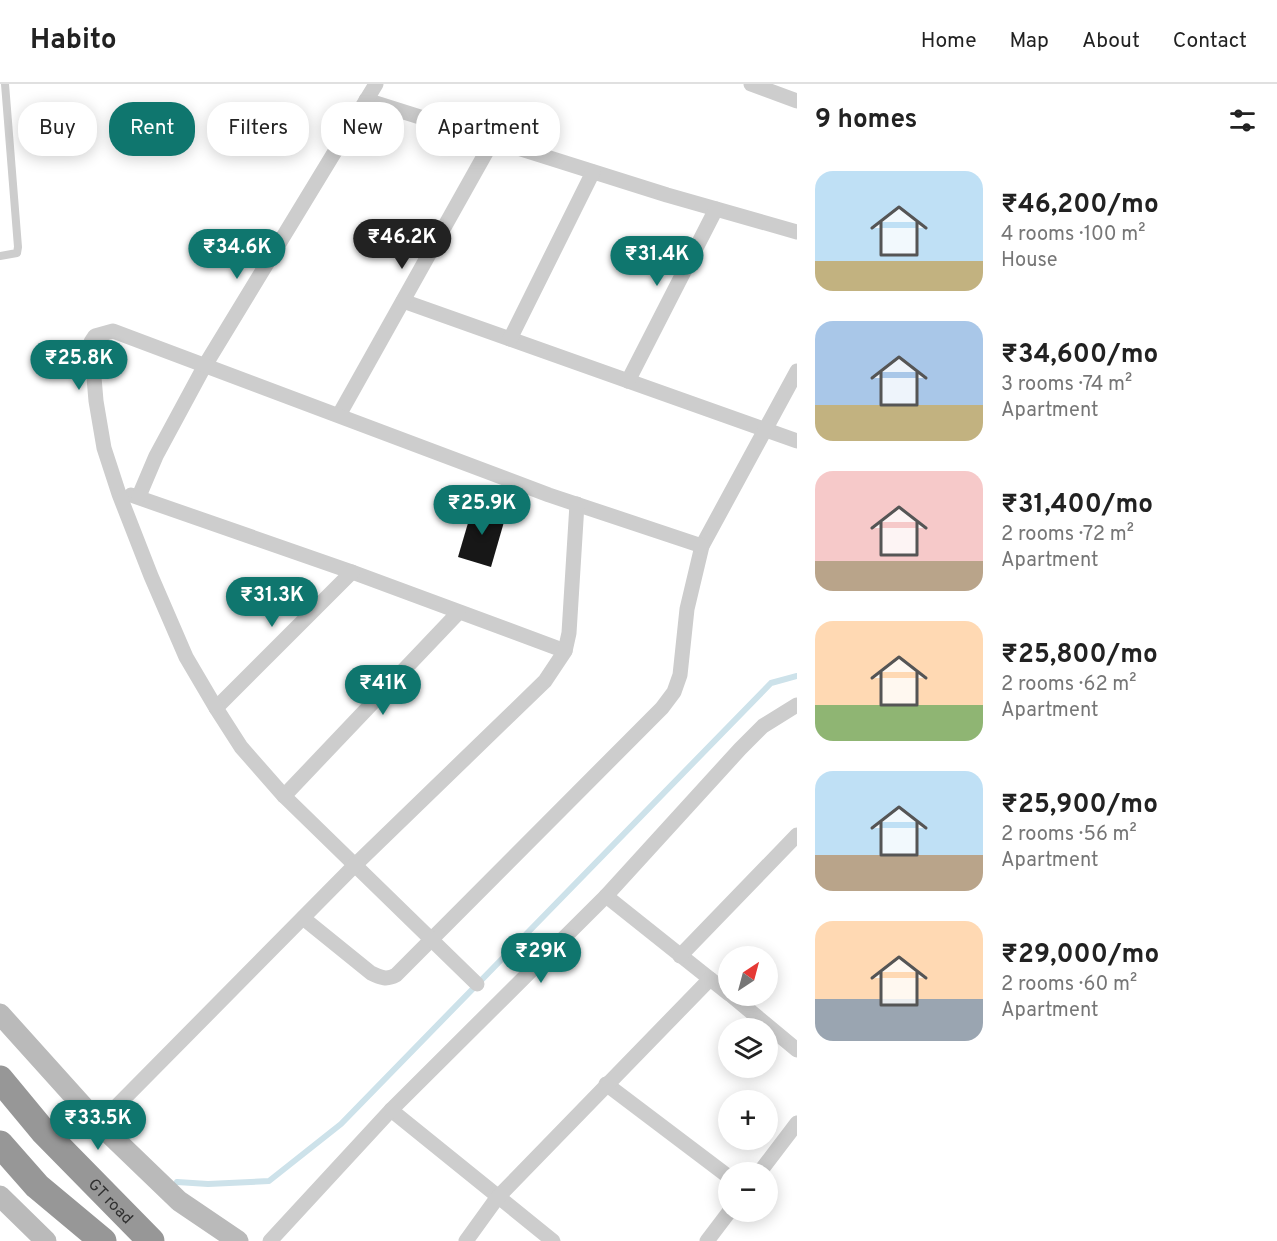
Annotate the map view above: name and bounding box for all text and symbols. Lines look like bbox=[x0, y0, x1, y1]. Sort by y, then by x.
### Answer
text: Habito bbox=[30, 23, 117, 59]
text: Home bbox=[921, 28, 977, 55]
text: Map bbox=[1010, 28, 1049, 55]
text: About bbox=[1082, 28, 1140, 55]
text: Contact bbox=[1173, 28, 1247, 55]
chip: Buy bbox=[18, 102, 97, 156]
chip: Rent bbox=[109, 102, 195, 156]
chip: Filters bbox=[207, 102, 309, 156]
chip: New bbox=[321, 102, 404, 156]
chip: Apartment bbox=[416, 102, 560, 156]
text: 9 homes bbox=[815, 104, 917, 137]
icon: filters bbox=[1226, 104, 1259, 137]
text: ₹46,200/mo bbox=[1001, 189, 1159, 222]
icon: home bbox=[863, 195, 935, 267]
pin: ₹46.2K bbox=[353, 219, 451, 270]
text: 4 rooms · 100 m² bbox=[1001, 222, 1146, 248]
text: ₹46.2K bbox=[367, 225, 437, 251]
pin: ₹34.6K bbox=[188, 229, 286, 280]
text: ₹34.6K bbox=[202, 235, 272, 261]
pin: ₹31.4K bbox=[608, 236, 706, 287]
text: ₹31.4K bbox=[624, 242, 690, 268]
text: House bbox=[1001, 248, 1057, 274]
text: ₹34,600/mo bbox=[1001, 339, 1158, 372]
pin: ₹25.8K bbox=[30, 340, 128, 391]
icon: home bbox=[863, 345, 935, 417]
text: ₹25.8K bbox=[44, 346, 114, 372]
text: 3 rooms · 74 m² bbox=[1001, 372, 1132, 398]
text: Apartment bbox=[1001, 398, 1099, 424]
pin: ₹25.9K bbox=[433, 485, 531, 536]
text: ₹31,400/mo bbox=[1001, 489, 1153, 522]
text: ₹25.9K bbox=[448, 491, 516, 517]
icon: home bbox=[863, 495, 935, 567]
text: 2 rooms · 72 m² bbox=[1001, 522, 1134, 548]
text: Apartment bbox=[1001, 548, 1099, 574]
pin: ₹31.3K bbox=[223, 577, 321, 628]
text: ₹31.3K bbox=[240, 583, 304, 609]
text: ₹25,800/mo bbox=[1001, 639, 1158, 672]
icon: home bbox=[863, 645, 935, 717]
pin: ₹41K bbox=[347, 665, 419, 716]
text: ₹41K bbox=[359, 671, 407, 697]
text: 2 rooms · 62 m² bbox=[1001, 672, 1137, 698]
text: Apartment bbox=[1001, 698, 1099, 724]
text: ₹25,900/mo bbox=[1001, 789, 1158, 822]
icon: home bbox=[863, 795, 935, 867]
text: 2 rooms · 56 m² bbox=[1001, 822, 1137, 848]
text: Apartment bbox=[1001, 848, 1099, 874]
pin: ₹29K bbox=[505, 933, 577, 984]
text: ₹29K bbox=[515, 939, 567, 965]
text: ₹29,000/mo bbox=[1001, 939, 1159, 972]
icon: home bbox=[863, 945, 935, 1017]
north arrow bbox=[718, 946, 778, 1006]
map controls bbox=[718, 946, 778, 1222]
text: 2 rooms · 60 m² bbox=[1001, 972, 1137, 998]
text: Apartment bbox=[1001, 998, 1099, 1024]
button: layers bbox=[718, 1018, 778, 1078]
button: + bbox=[718, 1090, 778, 1150]
pin: ₹33.5K bbox=[49, 1100, 147, 1151]
text: ₹33.5K bbox=[64, 1106, 132, 1132]
button: − bbox=[718, 1162, 778, 1222]
street label: GT road bbox=[83, 1175, 137, 1229]

